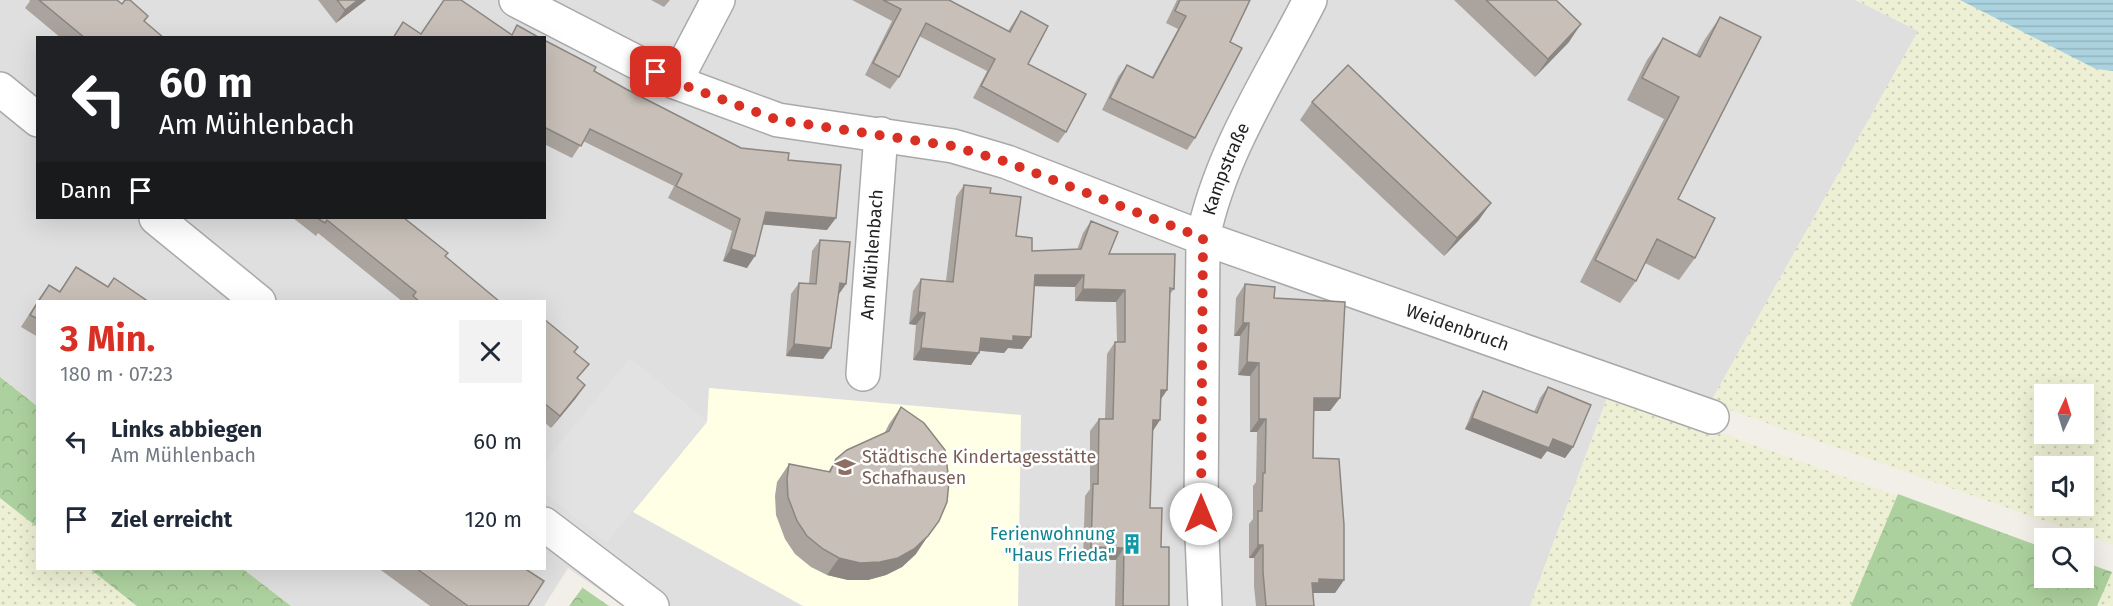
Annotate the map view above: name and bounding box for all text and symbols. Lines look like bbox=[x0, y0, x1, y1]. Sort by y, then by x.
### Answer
pin bbox=[630, 46, 681, 97]
icon: arrive bbox=[639, 55, 672, 88]
text: 60 m bbox=[159, 58, 253, 108]
icon: left bbox=[60, 60, 138, 138]
text: Am Mühlenbach bbox=[159, 109, 355, 141]
street label: Kampstraße bbox=[1198, 119, 1254, 218]
icon: arrive bbox=[124, 174, 157, 207]
text: Dann bbox=[60, 177, 112, 204]
street label: Am Mühlenbach bbox=[856, 188, 888, 320]
street label: Weidenbruch bbox=[1403, 299, 1512, 356]
text: 3 Min. bbox=[60, 317, 155, 361]
button: close bbox=[459, 320, 522, 383]
text: 180 m · 07:23 bbox=[60, 362, 173, 386]
north arrow bbox=[2034, 384, 2094, 444]
map controls bbox=[2034, 384, 2094, 588]
text: Links abbiegen bbox=[111, 416, 262, 443]
icon: left bbox=[60, 425, 93, 458]
text: 60 m bbox=[473, 428, 522, 455]
text: Am Mühlenbach bbox=[111, 443, 256, 467]
place label: Städtische Kindertagesstätte Schafhausen bbox=[862, 446, 1096, 489]
school or university icon: Städtische Kindertagesstätte Schafhausen bbox=[833, 455, 857, 479]
button: sound bbox=[2034, 456, 2094, 516]
position arrow bbox=[1169, 482, 1233, 546]
icon: arrive bbox=[60, 503, 93, 536]
text: Ziel erreicht bbox=[111, 506, 232, 533]
text: 120 m bbox=[465, 506, 522, 533]
place label: Ferienwohnung "Haus Frieda" bbox=[990, 523, 1116, 566]
button: search bbox=[2034, 528, 2094, 588]
building icon: Ferienwohnung "Haus Frieda" bbox=[1120, 532, 1144, 556]

